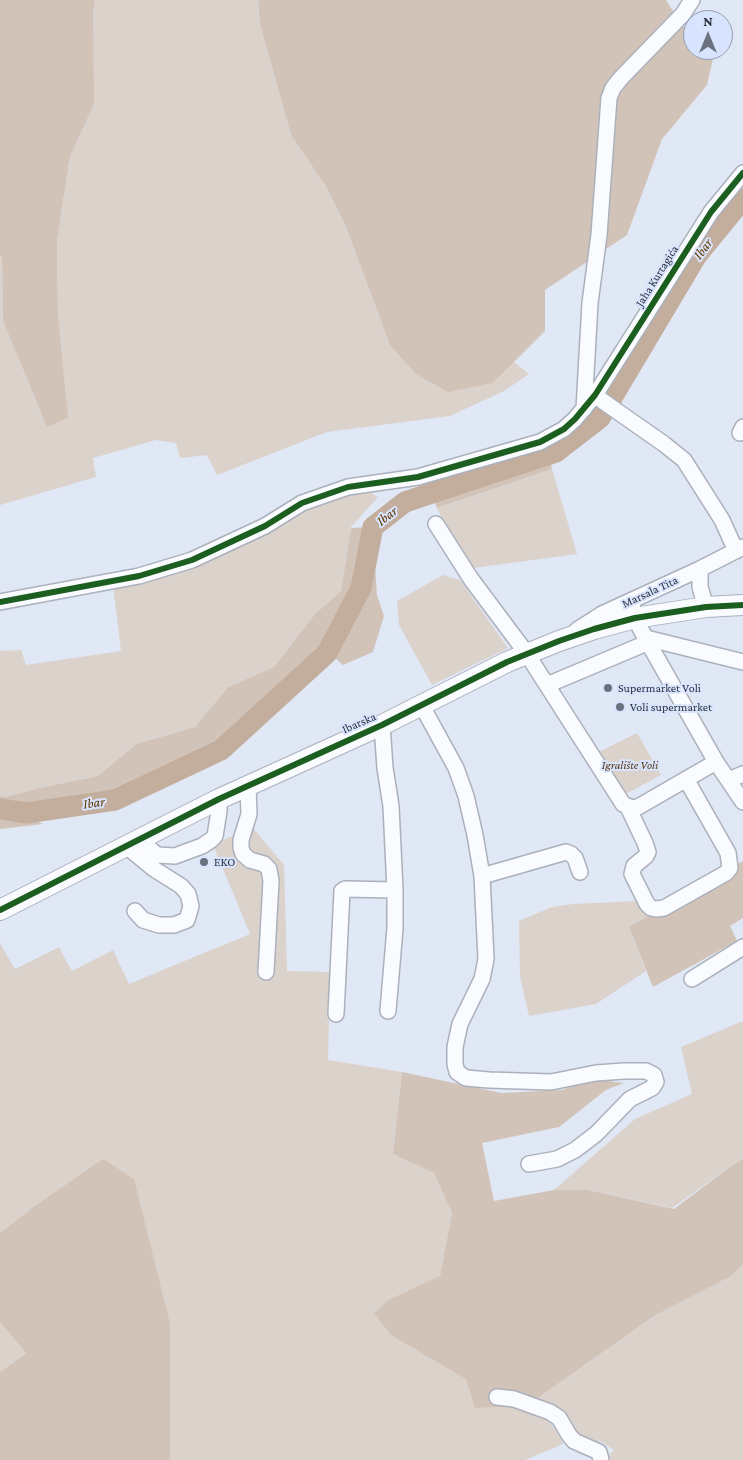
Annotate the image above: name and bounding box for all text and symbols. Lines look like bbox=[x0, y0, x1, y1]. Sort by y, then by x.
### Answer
north arrow bbox=[683, 10, 733, 60]
text: N bbox=[703, 13, 713, 29]
water label: Ibar bbox=[690, 235, 716, 263]
street label: Jaha Kurtagića bbox=[632, 243, 682, 309]
water label: Ibar bbox=[373, 503, 401, 529]
street label: Marsala Tita bbox=[620, 573, 680, 611]
place label: Supermarket Voli bbox=[618, 681, 701, 695]
marker: Supermarket Voli bbox=[602, 682, 614, 694]
place label: Voli supermarket bbox=[630, 700, 712, 714]
marker: Voli supermarket bbox=[614, 701, 626, 713]
street label: Ibarska bbox=[340, 709, 378, 737]
park label: Igralište Voli bbox=[602, 758, 658, 772]
water label: Ibar bbox=[82, 793, 106, 813]
place label: EKO bbox=[214, 855, 235, 869]
marker: EKO bbox=[198, 856, 210, 868]

